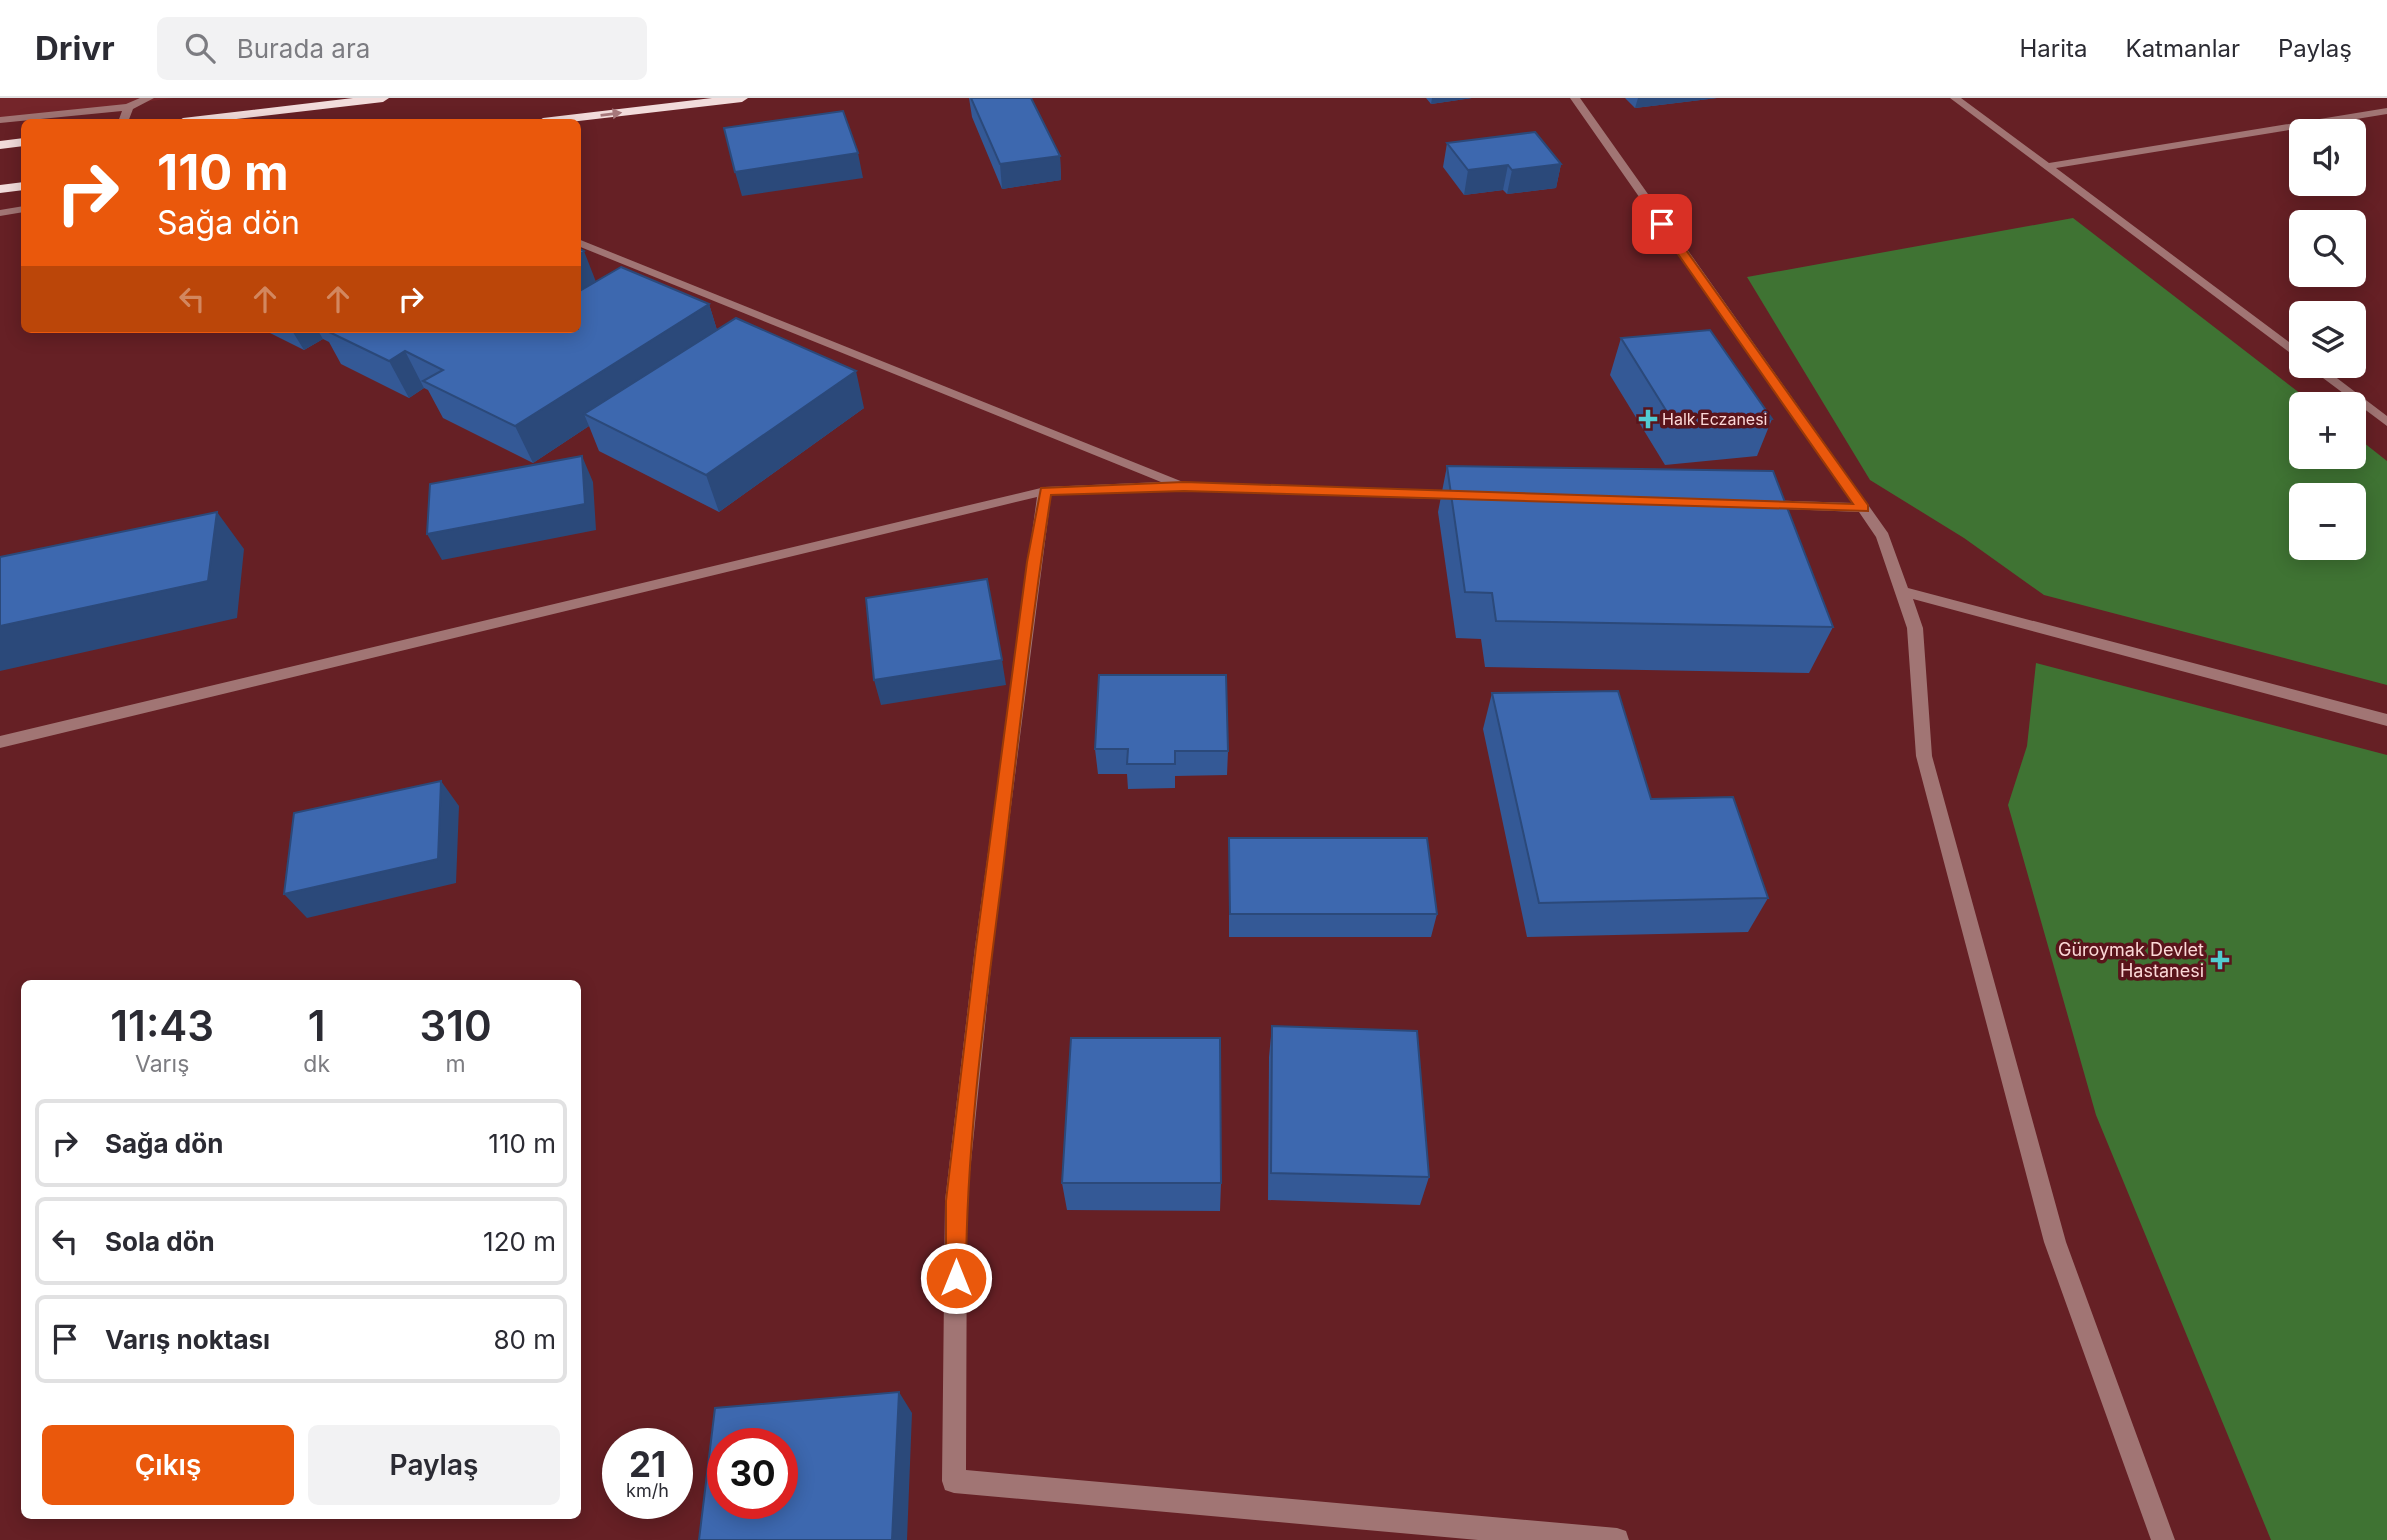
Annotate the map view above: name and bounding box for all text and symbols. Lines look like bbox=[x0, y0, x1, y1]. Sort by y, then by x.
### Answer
search box bbox=[157, 17, 647, 80]
text: Drivr bbox=[35, 28, 115, 68]
icon: search bbox=[181, 29, 219, 67]
text: Burada ara bbox=[237, 33, 370, 64]
text: Harita bbox=[2020, 34, 2088, 63]
text: Katmanlar bbox=[2126, 34, 2240, 63]
text: Paylaş bbox=[2278, 34, 2352, 63]
one-way arrow bbox=[600, 109, 622, 120]
map controls bbox=[2289, 119, 2366, 560]
button: sound bbox=[2289, 119, 2366, 196]
text: 110 m bbox=[157, 143, 289, 202]
icon: right bbox=[42, 147, 133, 238]
pin bbox=[1632, 194, 1692, 254]
text: Sağa dön bbox=[157, 203, 300, 242]
icon: arrive bbox=[1643, 205, 1681, 243]
button: search bbox=[2289, 210, 2366, 287]
icon: left bbox=[173, 280, 211, 318]
icon: ahead bbox=[246, 280, 284, 318]
icon: ahead bbox=[319, 280, 357, 318]
icon: right bbox=[392, 280, 430, 318]
button: layers bbox=[2289, 301, 2366, 378]
button: + bbox=[2289, 392, 2366, 469]
place label: Halk Eczanesi bbox=[1662, 409, 1767, 429]
marker: Halk Eczanesi bbox=[1640, 411, 1656, 427]
button: − bbox=[2289, 483, 2366, 560]
place label: Güroymak Devlet Hastanesi bbox=[2058, 939, 2204, 981]
marker: Güroymak Devlet Hastanesi bbox=[2210, 950, 2230, 970]
text: 11:43 bbox=[110, 1000, 214, 1051]
text: 1 bbox=[308, 1000, 326, 1051]
text: 310 bbox=[419, 1000, 492, 1051]
text: Varış bbox=[135, 1050, 189, 1078]
text: dk bbox=[303, 1050, 330, 1078]
text: m bbox=[445, 1050, 466, 1078]
icon: right bbox=[46, 1124, 84, 1162]
text: Sağa dön bbox=[105, 1128, 223, 1159]
text: 110 m bbox=[488, 1128, 556, 1159]
icon: left bbox=[46, 1222, 84, 1260]
text: Sola dön bbox=[105, 1226, 215, 1257]
text: 120 m bbox=[483, 1226, 556, 1257]
position arrow bbox=[919, 1241, 993, 1315]
icon: arrive bbox=[46, 1320, 84, 1358]
text: Varış noktası bbox=[105, 1324, 270, 1355]
text: 80 m bbox=[493, 1324, 556, 1355]
button: Çıkış bbox=[42, 1425, 294, 1505]
button: Paylaş bbox=[308, 1425, 560, 1505]
speed limit sign: 30 bbox=[707, 1428, 798, 1519]
text: 21 bbox=[629, 1443, 666, 1485]
text: km/h bbox=[626, 1480, 669, 1501]

